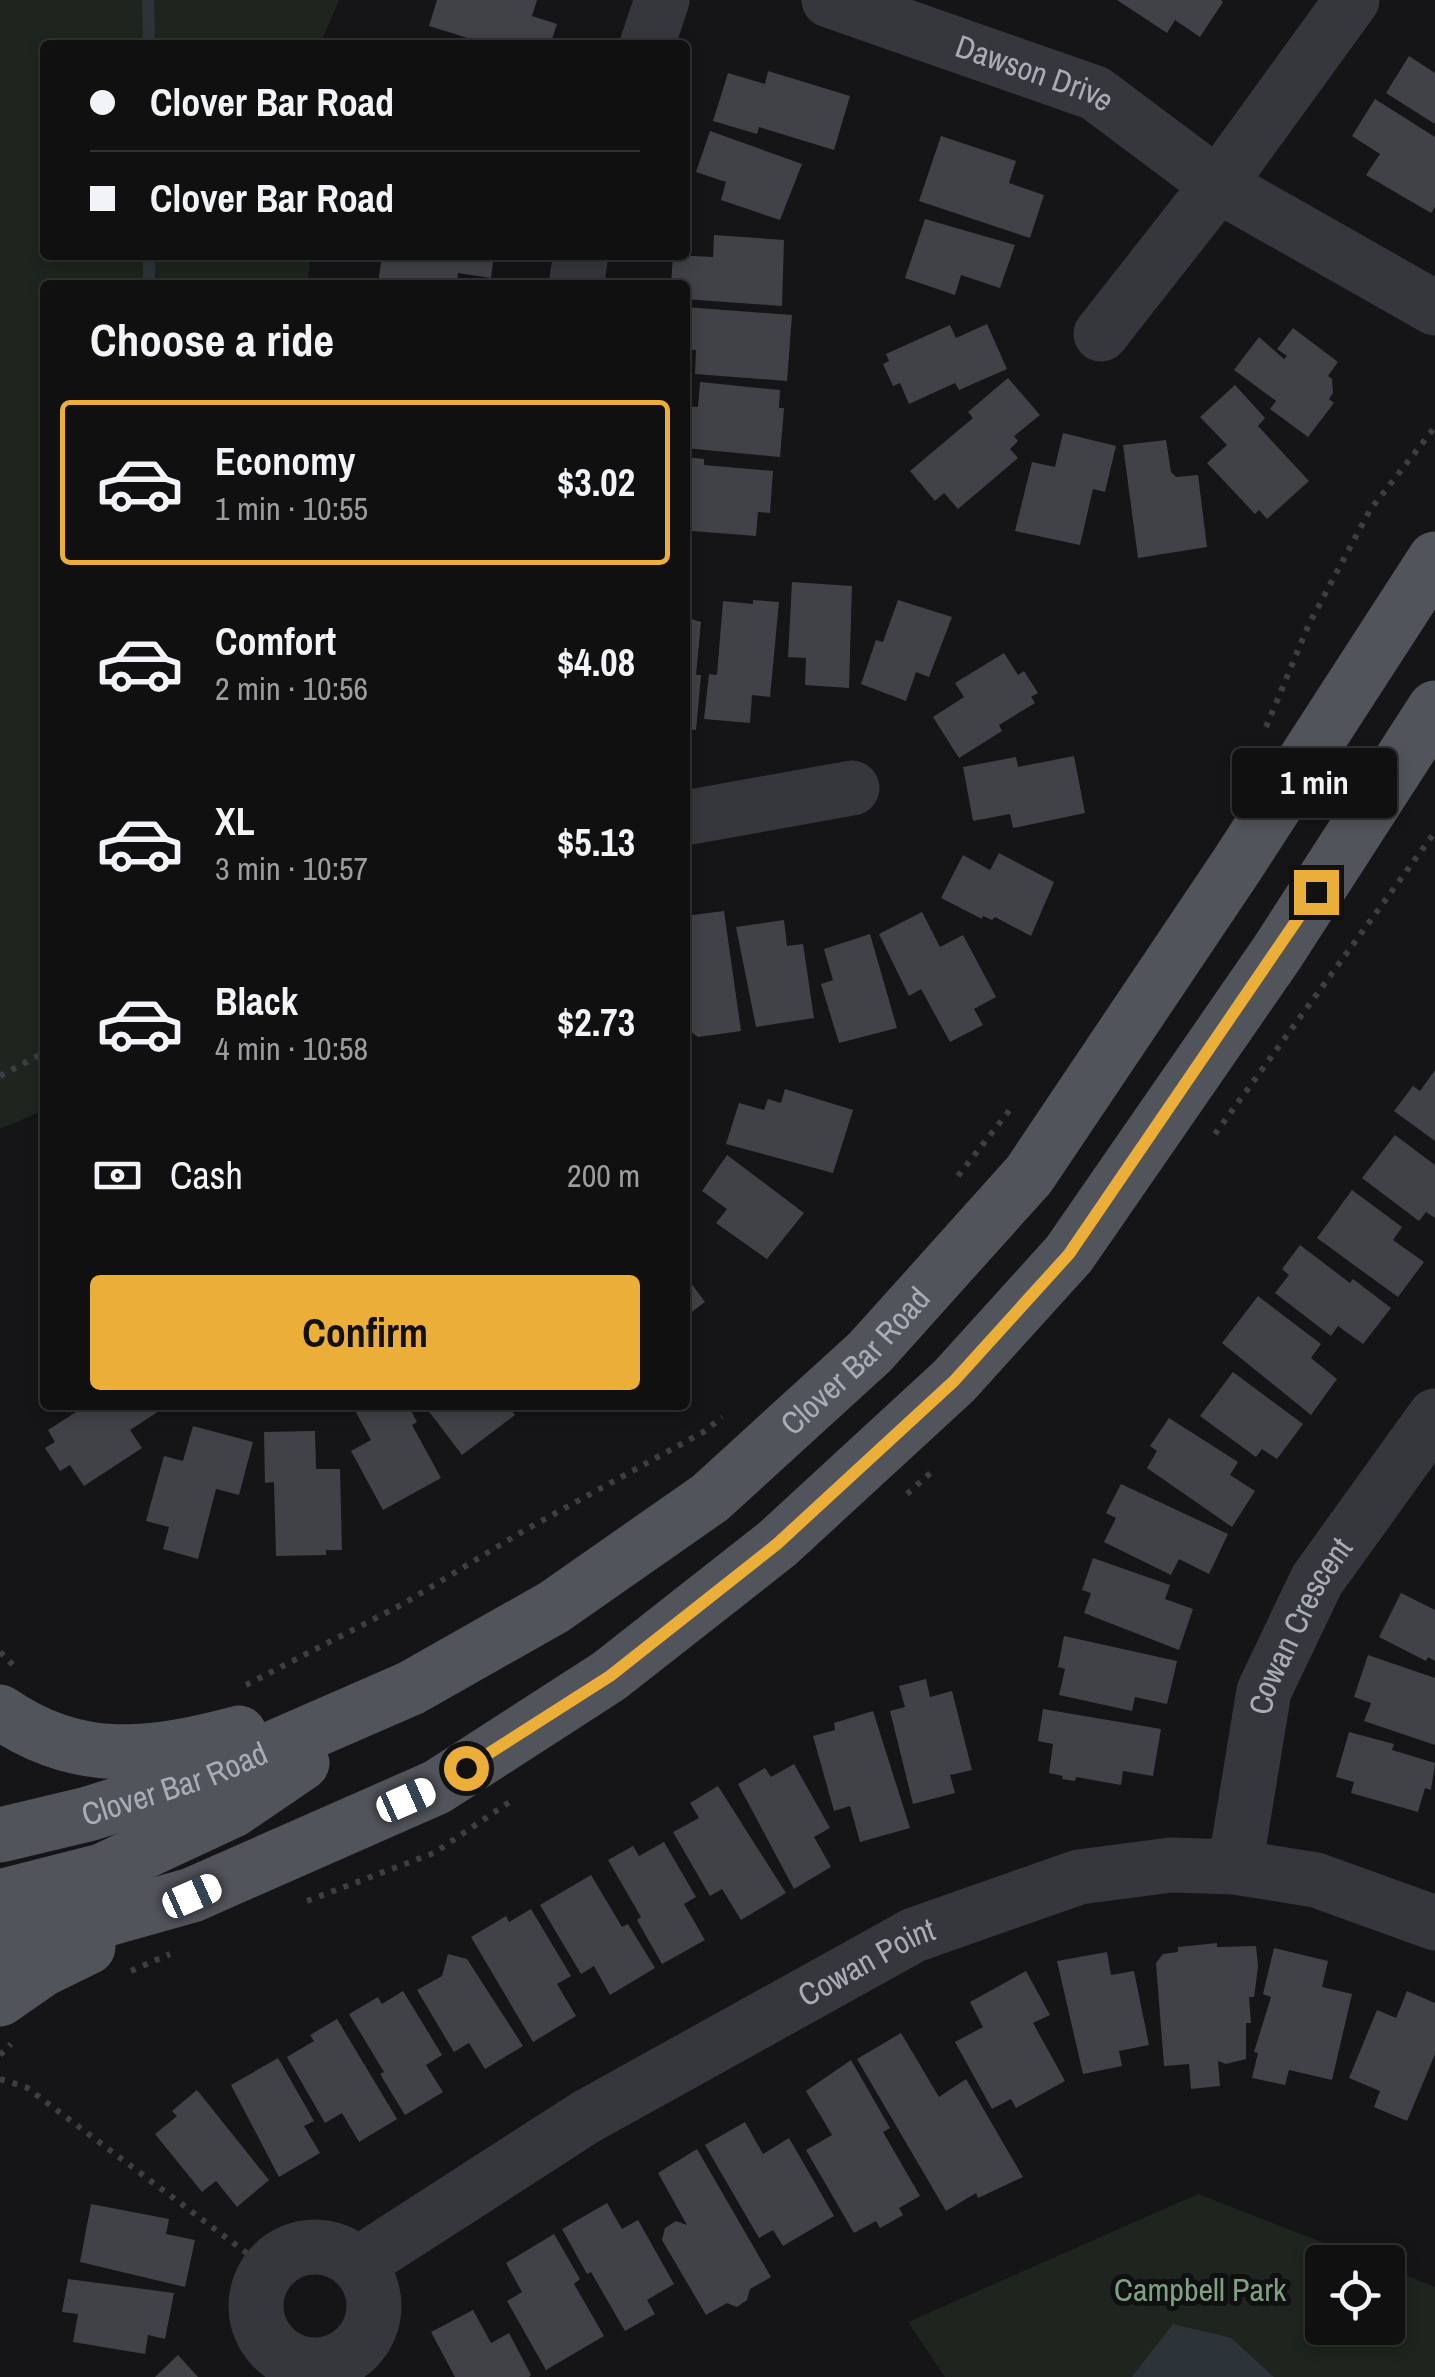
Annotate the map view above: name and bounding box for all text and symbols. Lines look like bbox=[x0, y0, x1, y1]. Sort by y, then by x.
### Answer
street label: Dawson Drive bbox=[950, 24, 1123, 121]
text: Clover Bar Road bbox=[150, 77, 394, 128]
text: Clover Bar Road bbox=[150, 173, 394, 224]
text: Choose a ride bbox=[90, 309, 334, 370]
text: Economy bbox=[215, 436, 355, 487]
icon: car bbox=[95, 438, 185, 528]
text: $3.02 bbox=[557, 457, 635, 508]
text: 1 min · 10:55 bbox=[215, 487, 368, 530]
text: Comfort bbox=[215, 616, 336, 667]
icon: car bbox=[95, 618, 185, 708]
text: $4.08 bbox=[557, 637, 635, 688]
text: 2 min · 10:56 bbox=[215, 667, 368, 710]
callout: 1 min bbox=[1234, 747, 1398, 817]
text: 1 min bbox=[1280, 761, 1349, 804]
text: XL bbox=[215, 796, 255, 847]
icon: car bbox=[95, 798, 185, 888]
text: $5.13 bbox=[557, 817, 635, 868]
text: 3 min · 10:57 bbox=[215, 847, 368, 890]
route end bbox=[1294, 870, 1339, 915]
text: Black bbox=[215, 976, 298, 1027]
icon: car bbox=[95, 978, 185, 1068]
text: $2.73 bbox=[557, 997, 635, 1048]
text: 4 min · 10:58 bbox=[215, 1027, 368, 1070]
icon: cash bbox=[90, 1148, 145, 1203]
text: Cash bbox=[170, 1150, 243, 1201]
text: 200 m bbox=[567, 1154, 640, 1197]
button: Confirm bbox=[90, 1275, 640, 1390]
street label: Clover Bar Road bbox=[771, 1278, 939, 1444]
street label: Cowan Crescent bbox=[1238, 1528, 1362, 1717]
street label: Clover Bar Road bbox=[76, 1731, 274, 1836]
route start bbox=[444, 1746, 489, 1791]
car bbox=[372, 1774, 440, 1826]
car bbox=[158, 1870, 226, 1922]
street label: Cowan Point bbox=[790, 1907, 941, 2016]
map controls bbox=[1305, 2245, 1405, 2345]
button: locate bbox=[1305, 2245, 1405, 2345]
park label: Campbell Park bbox=[1114, 2268, 1287, 2311]

